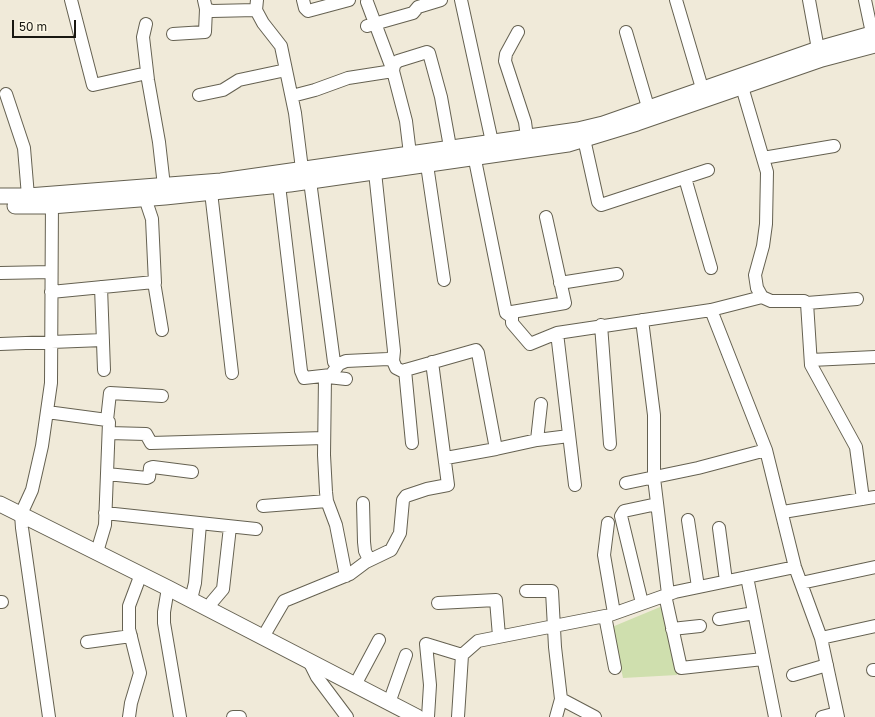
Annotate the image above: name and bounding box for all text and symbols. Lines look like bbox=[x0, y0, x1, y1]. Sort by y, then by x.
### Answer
scale bar bbox=[14, 12, 78, 38]
text: 50 m bbox=[19, 19, 47, 34]

